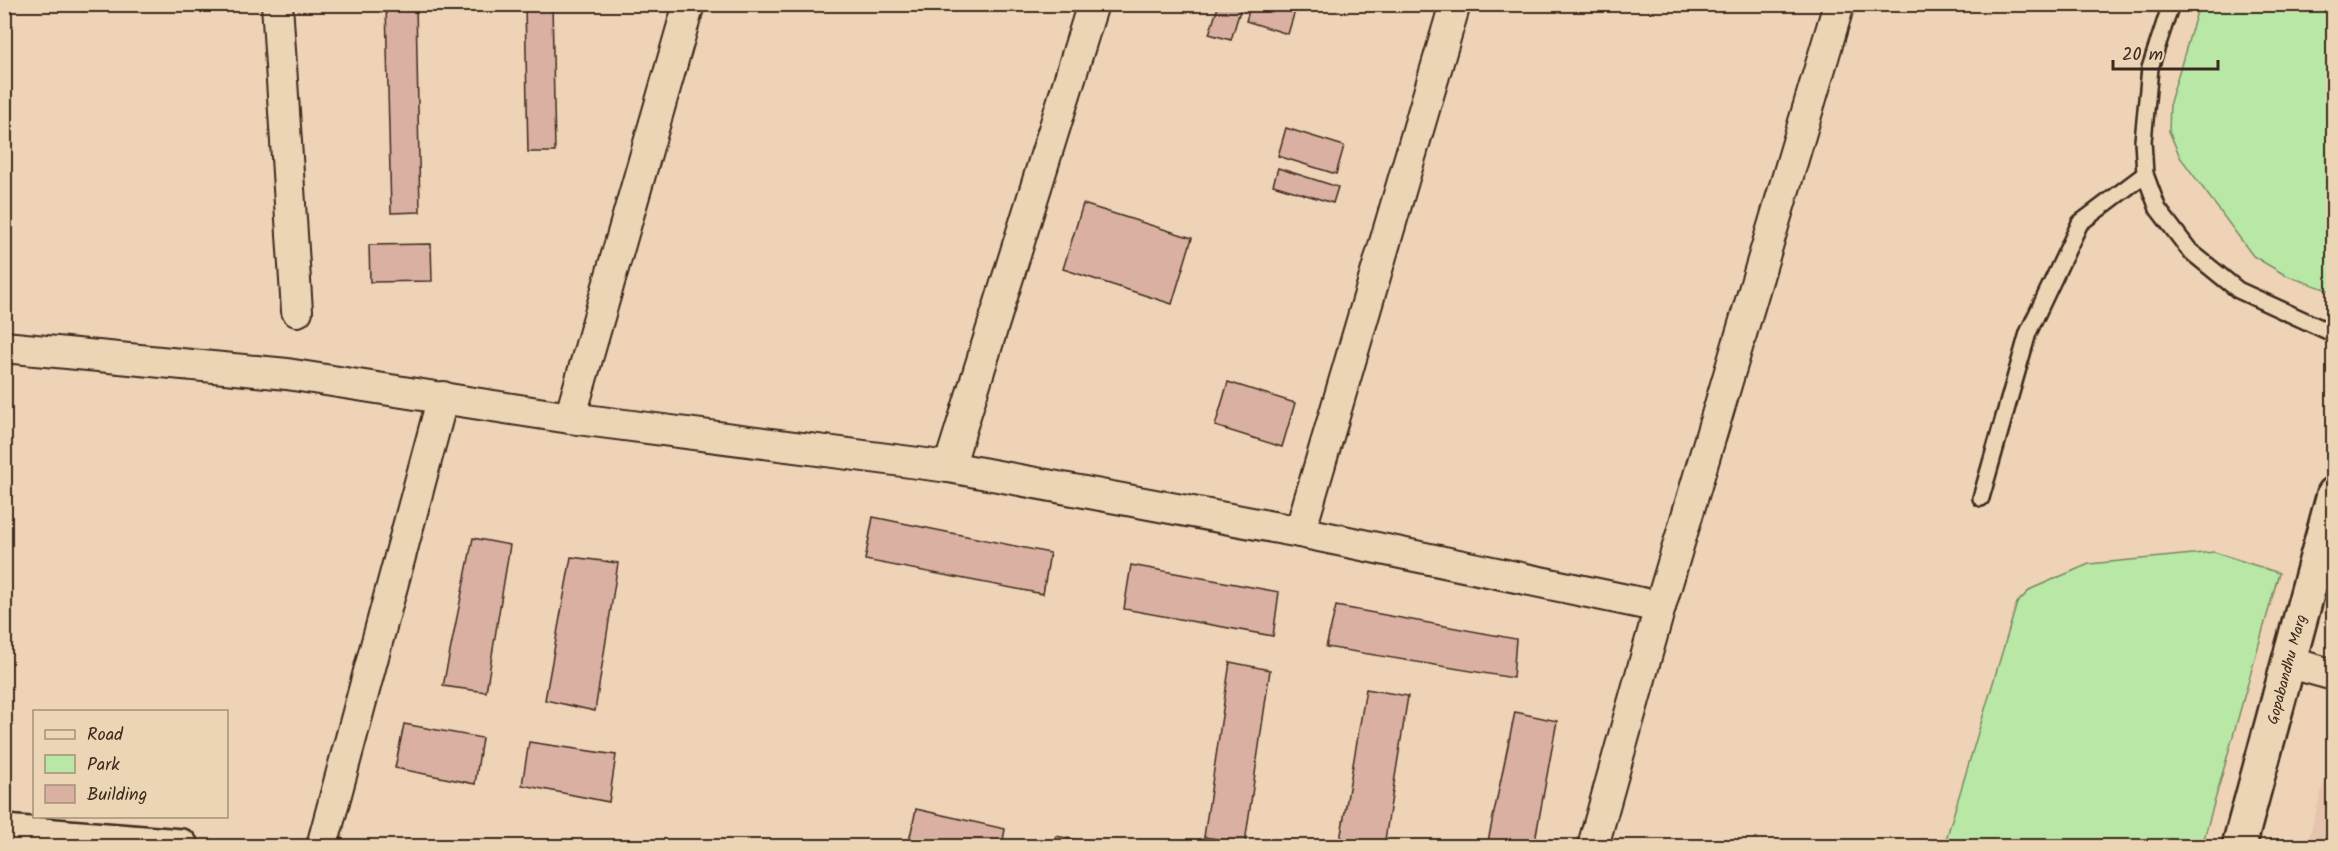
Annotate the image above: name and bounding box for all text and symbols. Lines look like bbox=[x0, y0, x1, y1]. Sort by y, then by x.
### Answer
scale bar bbox=[2113, 33, 2218, 71]
text: 20 m bbox=[2122, 41, 2163, 70]
street label: Gopabandhu Marg bbox=[2261, 612, 2314, 727]
legend bbox=[33, 710, 228, 818]
text: Road bbox=[87, 721, 124, 750]
text: Park bbox=[87, 751, 120, 780]
text: Building bbox=[87, 781, 147, 810]

